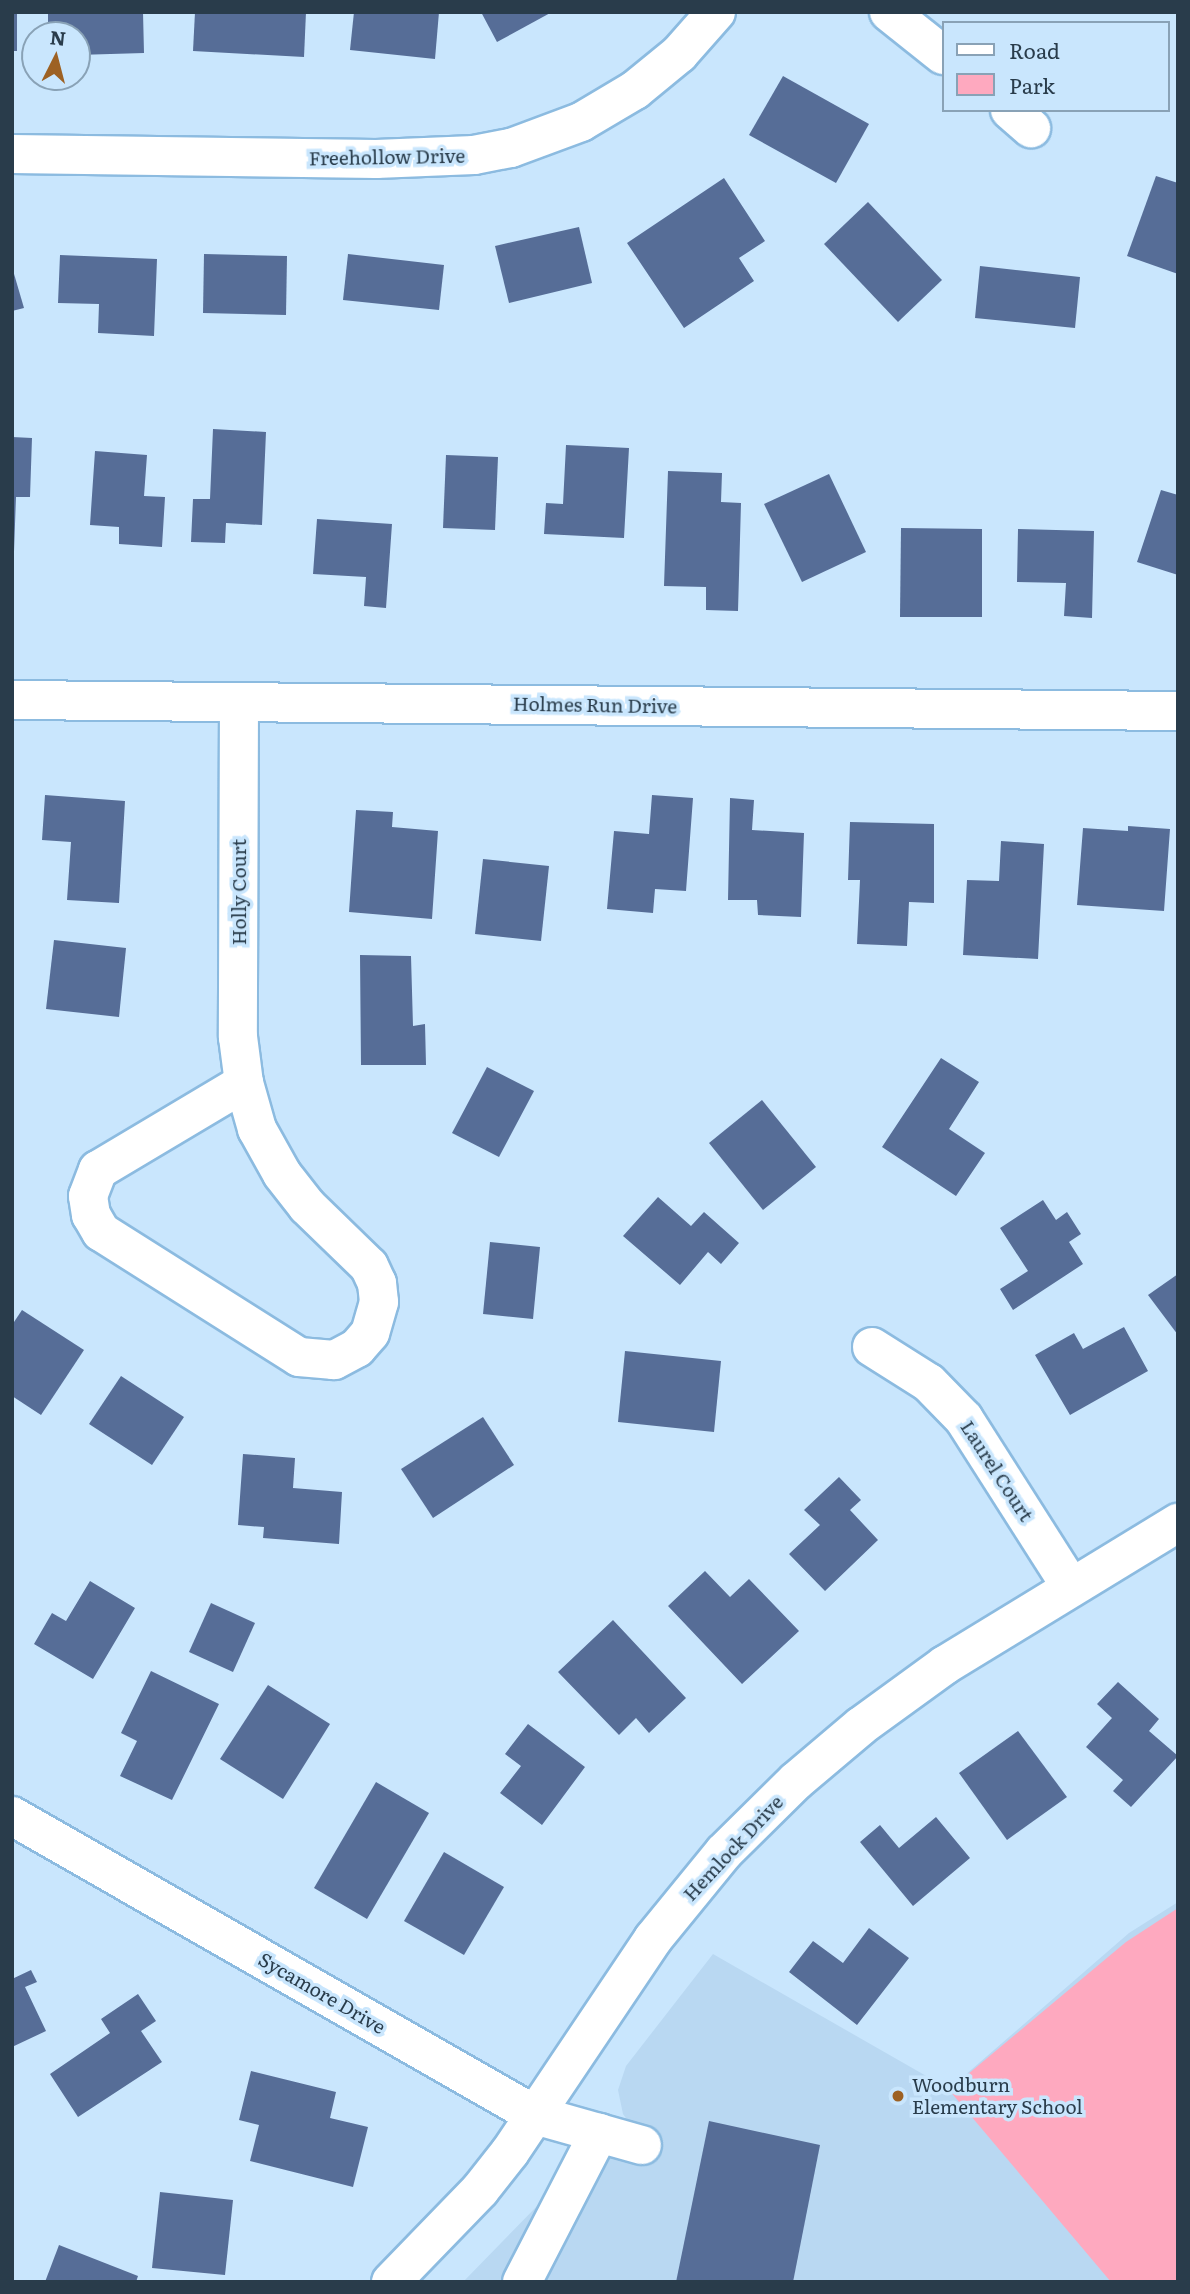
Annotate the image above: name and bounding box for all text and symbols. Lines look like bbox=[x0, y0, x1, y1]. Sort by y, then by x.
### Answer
north arrow bbox=[21, 21, 91, 91]
legend bbox=[942, 21, 1169, 112]
text: N bbox=[49, 22, 67, 52]
text: Road bbox=[1009, 34, 1060, 65]
text: Park bbox=[1009, 69, 1055, 100]
street label: Freehollow Drive bbox=[309, 144, 465, 170]
street label: Holmes Run Drive bbox=[513, 692, 677, 718]
street label: Holly Court bbox=[228, 839, 250, 945]
street label: Laurel Court bbox=[956, 1416, 1038, 1526]
street label: Hemlock Drive bbox=[678, 1791, 788, 1905]
street label: Sycamore Drive bbox=[255, 1947, 389, 2039]
place label: Woodburn Elementary School bbox=[912, 2074, 1083, 2118]
marker: Woodburn Elementary School bbox=[890, 2088, 906, 2104]

